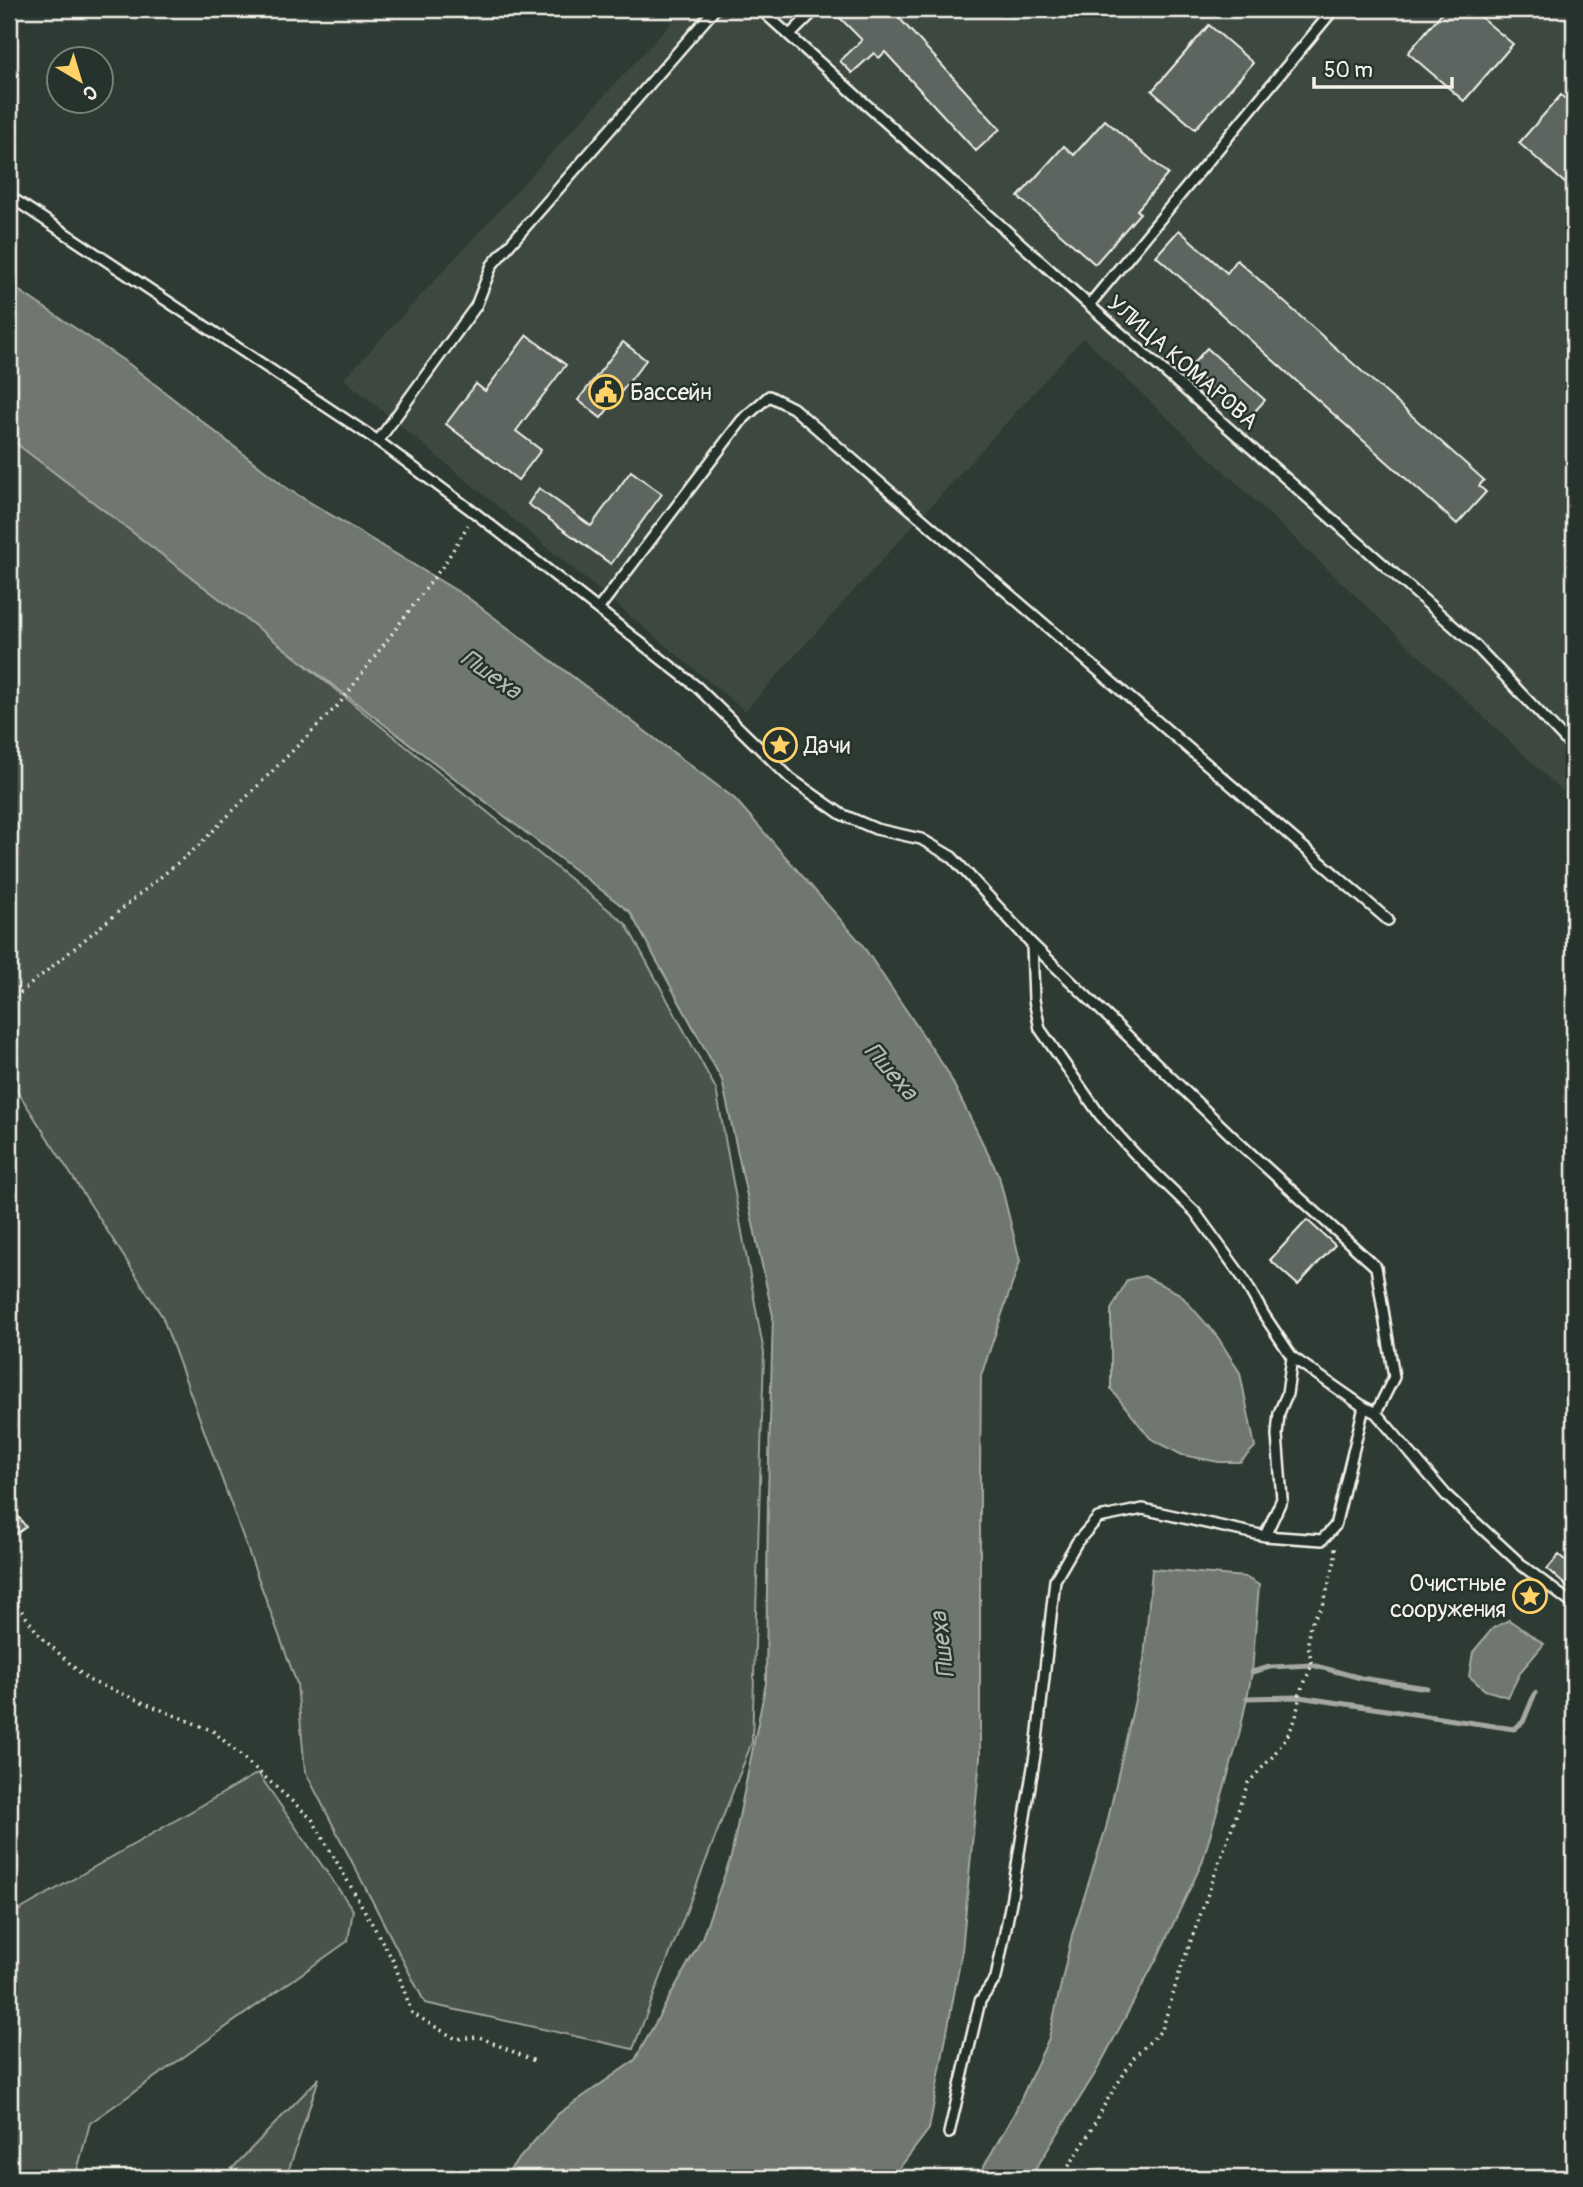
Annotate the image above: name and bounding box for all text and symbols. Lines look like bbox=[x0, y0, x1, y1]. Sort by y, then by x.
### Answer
north arrow bbox=[46, 46, 116, 116]
scale bar bbox=[1314, 46, 1452, 90]
text: 50 m bbox=[1324, 57, 1373, 84]
text: С bbox=[78, 80, 102, 106]
street label: УЛИЦА КОМАРОВА bbox=[1101, 289, 1264, 436]
public building icon: Бассейн bbox=[587, 373, 625, 411]
place label: Бассейн bbox=[630, 378, 712, 407]
water label: Пшеха bbox=[455, 643, 528, 706]
place icon: Дачи bbox=[761, 726, 799, 764]
place label: Дачи bbox=[803, 731, 850, 760]
water label: Пшеха bbox=[858, 1037, 925, 1107]
place label: Очистные сооружения bbox=[1390, 1569, 1507, 1624]
place icon: Очистные сооружения bbox=[1511, 1577, 1549, 1615]
water label: Пшеха bbox=[924, 1608, 961, 1680]

